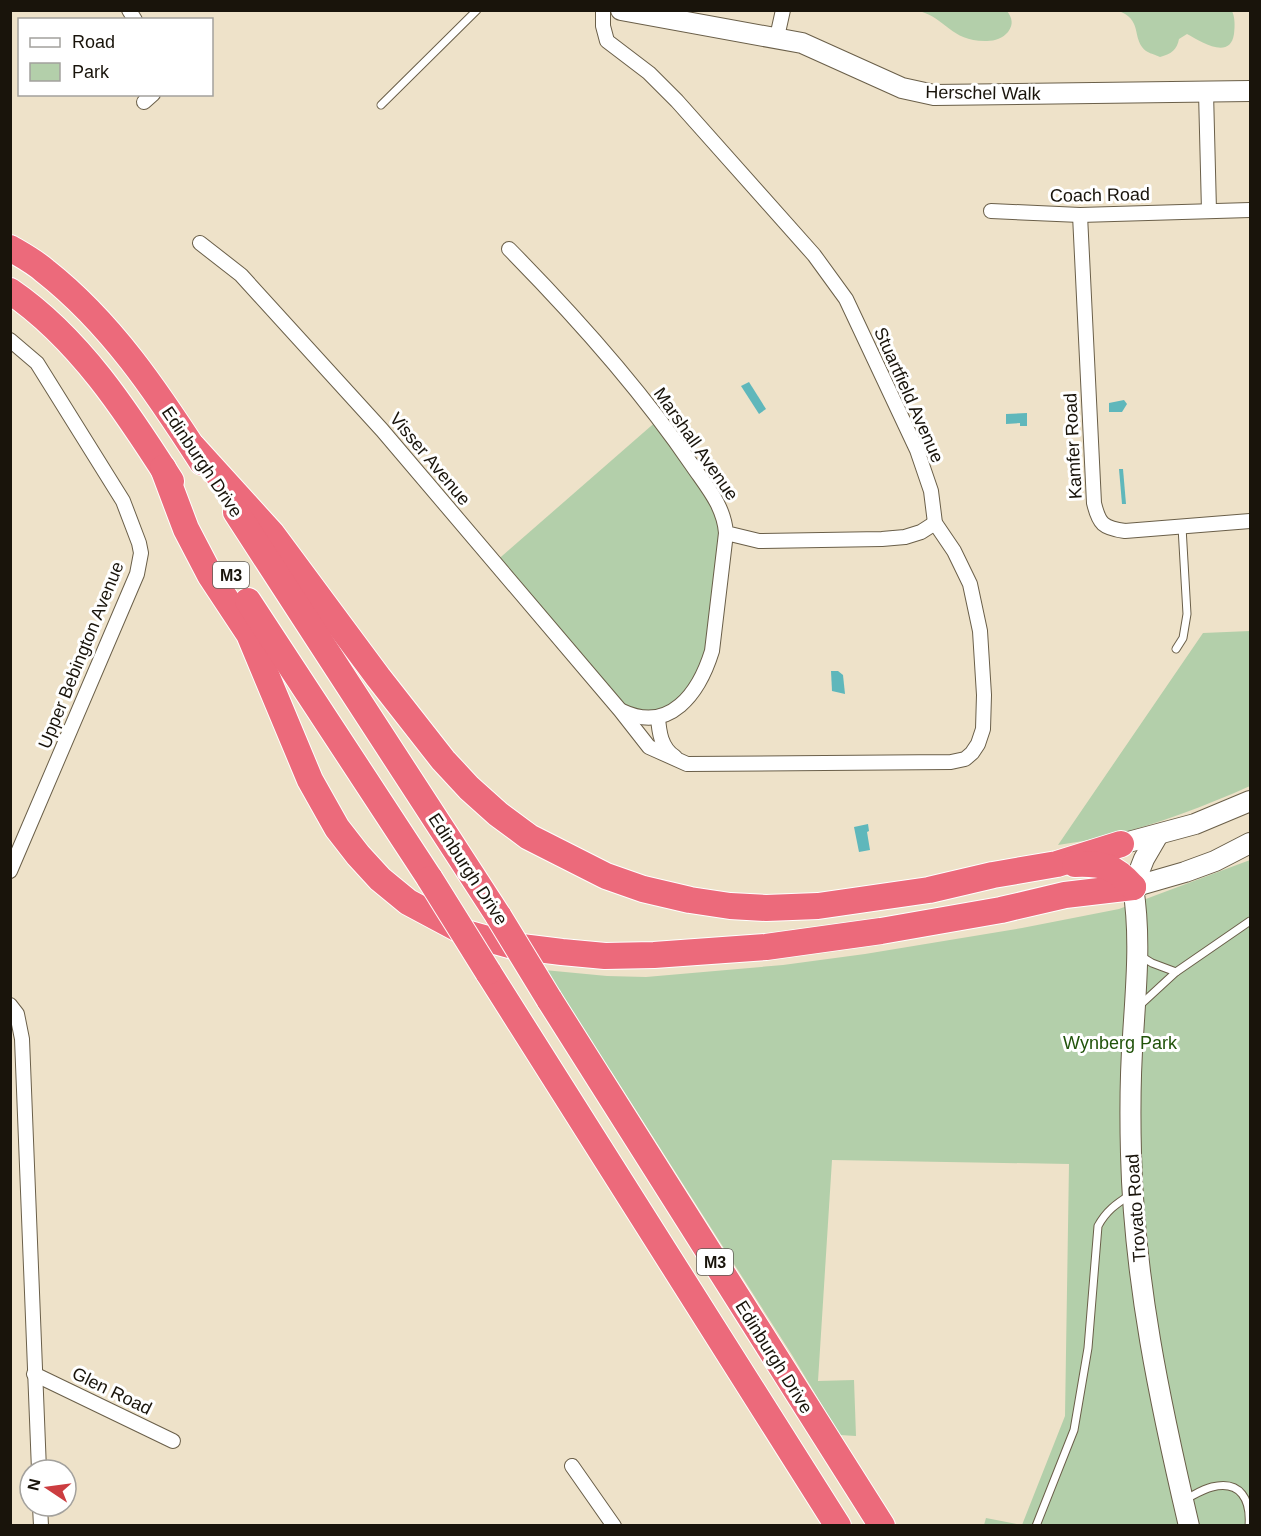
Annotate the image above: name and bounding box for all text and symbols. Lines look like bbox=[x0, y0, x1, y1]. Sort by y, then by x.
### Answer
legend bbox=[18, 18, 213, 96]
text: Road bbox=[72, 32, 115, 52]
text: Park bbox=[72, 62, 110, 82]
street label: Herschel Walk bbox=[925, 82, 1042, 104]
street label: Coach Road bbox=[1050, 184, 1150, 206]
street label: Stuartfield Avenue bbox=[870, 324, 948, 466]
street label: Marshall Avenue bbox=[650, 384, 742, 504]
street label: Kamfer Road bbox=[1060, 393, 1086, 499]
street label: Edinburgh Drive bbox=[158, 403, 246, 521]
street label: Visser Avenue bbox=[386, 409, 474, 509]
street label: Upper Bebington Avenue bbox=[34, 559, 128, 751]
road number: M3 bbox=[213, 562, 249, 588]
street label: Edinburgh Drive bbox=[424, 809, 512, 929]
park label: Wynberg Park bbox=[1063, 1033, 1178, 1053]
street label: Trovato Road bbox=[1122, 1153, 1150, 1263]
road number: M3 bbox=[697, 1249, 733, 1275]
street label: Edinburgh Drive bbox=[731, 1297, 817, 1417]
street label: Glen Road bbox=[69, 1363, 155, 1419]
north arrow bbox=[18, 1458, 78, 1518]
text: N bbox=[24, 1477, 43, 1492]

